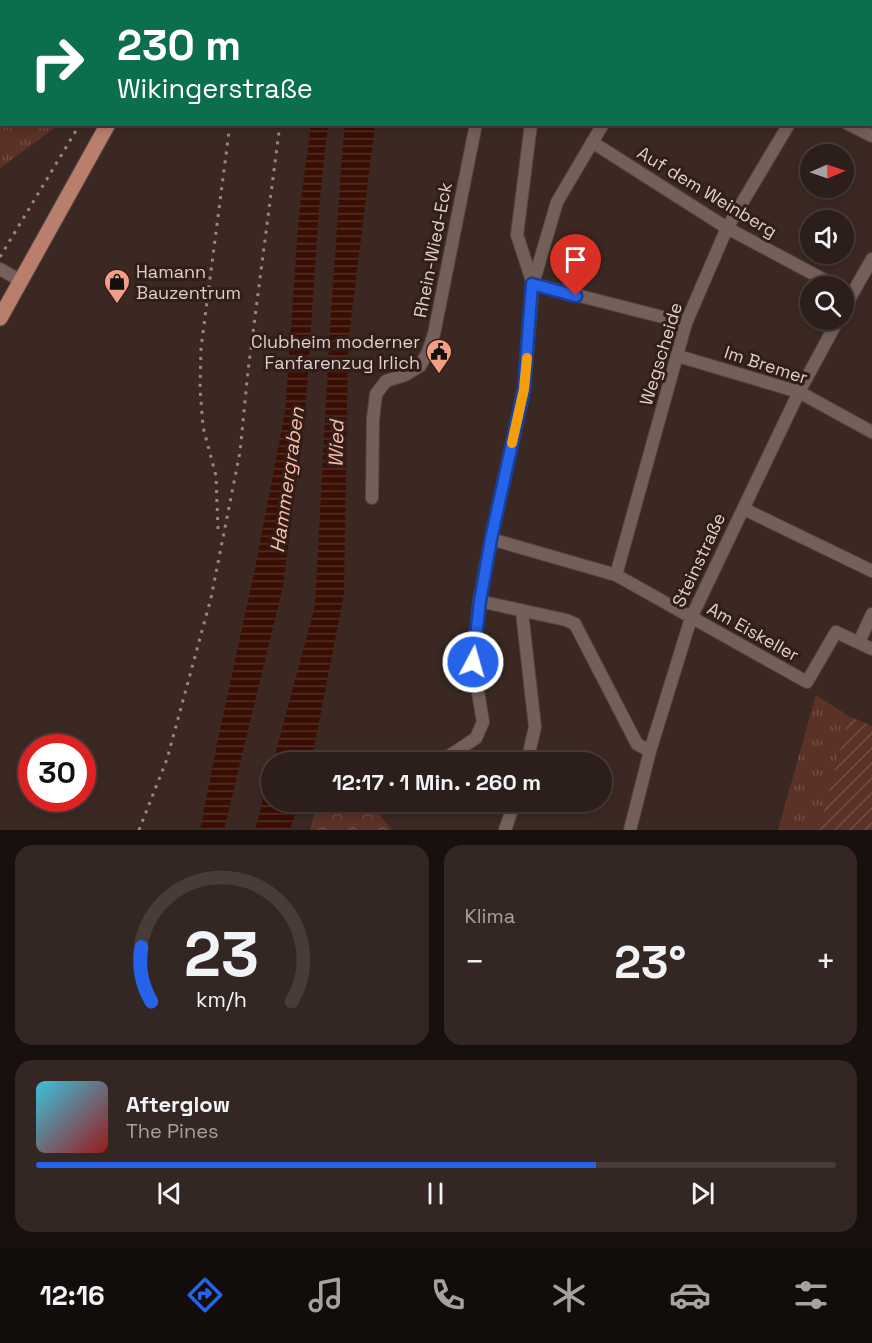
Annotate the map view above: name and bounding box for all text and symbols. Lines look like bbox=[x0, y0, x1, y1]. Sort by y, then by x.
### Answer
text: 230 m bbox=[117, 19, 241, 72]
icon: right bbox=[18, 24, 96, 102]
text: Wikingerstraße bbox=[117, 71, 313, 106]
street label: Auf dem Weinberg bbox=[633, 141, 781, 242]
north arrow bbox=[800, 144, 854, 198]
map controls bbox=[800, 144, 854, 330]
street label: Rhein-Wied-Eck bbox=[408, 180, 457, 320]
button: sound bbox=[800, 210, 854, 264]
pin bbox=[550, 234, 601, 296]
icon: arrive bbox=[559, 243, 592, 276]
place label: Hamann Bauzentrum bbox=[136, 260, 241, 304]
shop icon: Hamann Bauzentrum bbox=[102, 267, 132, 305]
button: search bbox=[800, 276, 854, 330]
street label: Wegscheide bbox=[634, 300, 687, 408]
place label: Clubheim moderner Fanfarenzug Irlich bbox=[251, 330, 420, 374]
public building icon: Clubheim moderner Fanfarenzug Irlich bbox=[424, 337, 454, 375]
street label: Im Bremer bbox=[721, 340, 811, 389]
water label: Hammergraben bbox=[264, 405, 310, 554]
water label: Wied bbox=[323, 418, 349, 468]
street label: Steinstraße bbox=[667, 509, 730, 611]
street label: Am Eiskeller bbox=[703, 597, 803, 666]
position arrow bbox=[441, 630, 505, 694]
speed limit sign: 30 bbox=[18, 734, 96, 812]
text: 12:17 · 1 Min. · 260 m bbox=[332, 768, 541, 796]
text: Klima bbox=[465, 903, 515, 929]
text: 23 bbox=[184, 915, 259, 994]
text: 23° bbox=[614, 934, 686, 991]
text: − bbox=[465, 941, 485, 983]
text: + bbox=[816, 941, 836, 983]
text: km/h bbox=[196, 986, 247, 1013]
text: Afterglow bbox=[126, 1090, 230, 1118]
text: The Pines bbox=[126, 1118, 219, 1144]
icon: previous bbox=[153, 1177, 186, 1210]
icon: pause bbox=[419, 1177, 452, 1210]
icon: next bbox=[686, 1177, 719, 1210]
icon: directions bbox=[184, 1274, 226, 1316]
icon: music bbox=[305, 1274, 347, 1316]
icon: phone bbox=[427, 1274, 469, 1316]
icon: climate bbox=[548, 1274, 590, 1316]
icon: car bbox=[669, 1274, 711, 1316]
icon: filters bbox=[790, 1274, 832, 1316]
text: 12:16 bbox=[40, 1278, 105, 1313]

